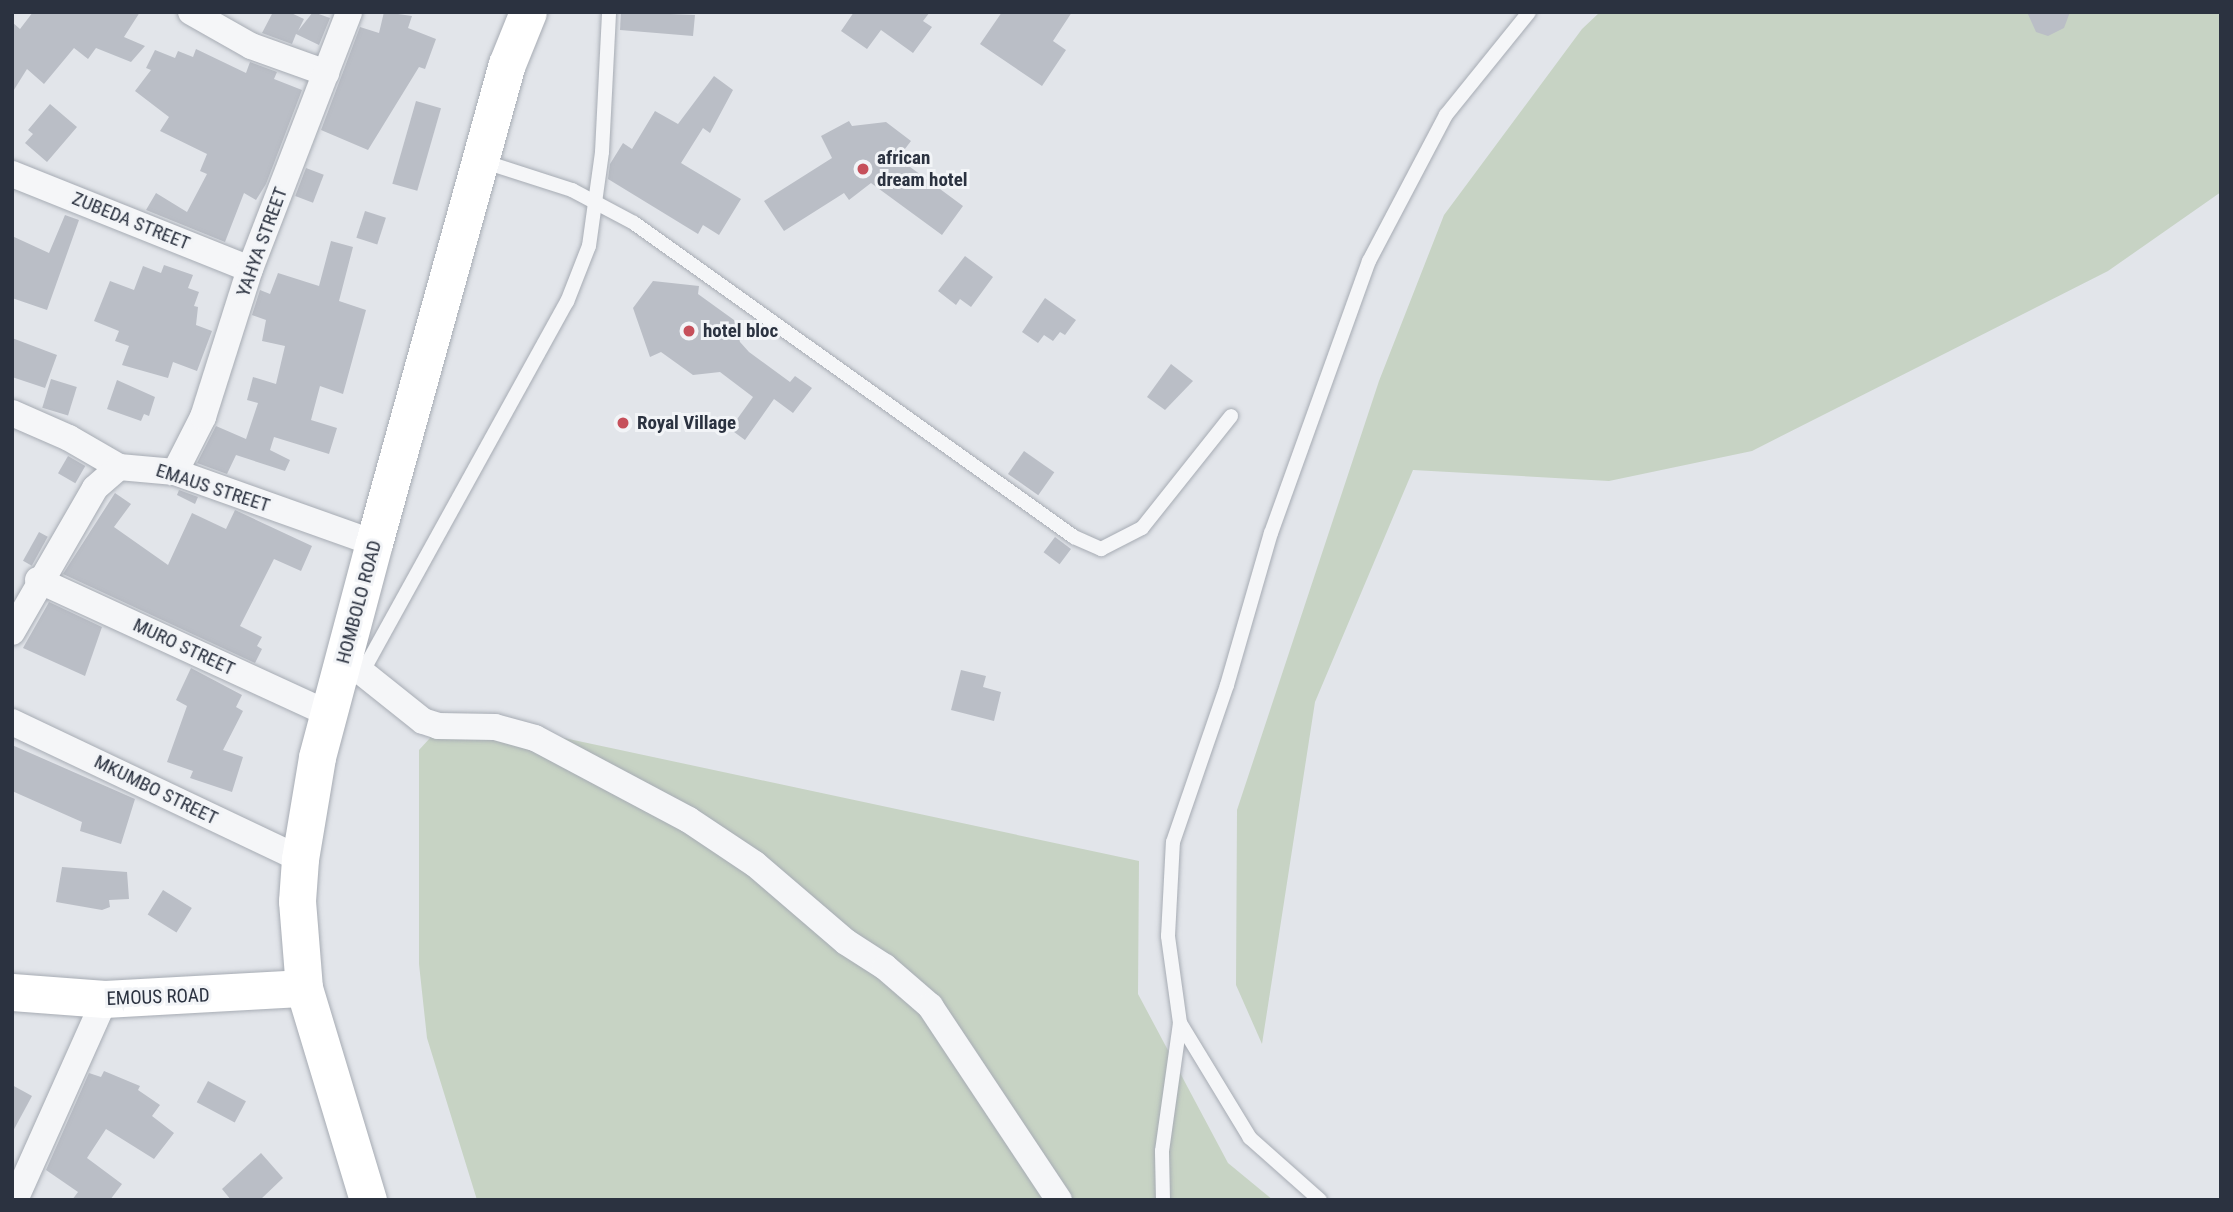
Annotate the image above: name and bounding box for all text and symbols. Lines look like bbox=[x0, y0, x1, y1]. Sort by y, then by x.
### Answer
place label: african dream hotel bbox=[877, 147, 968, 191]
marker: african dream hotel bbox=[855, 161, 871, 177]
street label: YAHYA STREET bbox=[232, 184, 292, 300]
street label: ZUBEDA STREET bbox=[69, 187, 193, 255]
place label: hotel bloc bbox=[703, 320, 778, 342]
marker: hotel bloc bbox=[681, 323, 697, 339]
place label: Royal Village bbox=[637, 412, 736, 434]
marker: Royal Village bbox=[615, 415, 631, 431]
street label: EMAUS STREET bbox=[153, 459, 273, 517]
street label: HOMBOLO ROAD bbox=[332, 538, 386, 666]
street label: MURO STREET bbox=[129, 613, 239, 681]
street label: MKUMBO STREET bbox=[90, 750, 222, 830]
street label: EMOUS ROAD bbox=[106, 984, 210, 1010]

